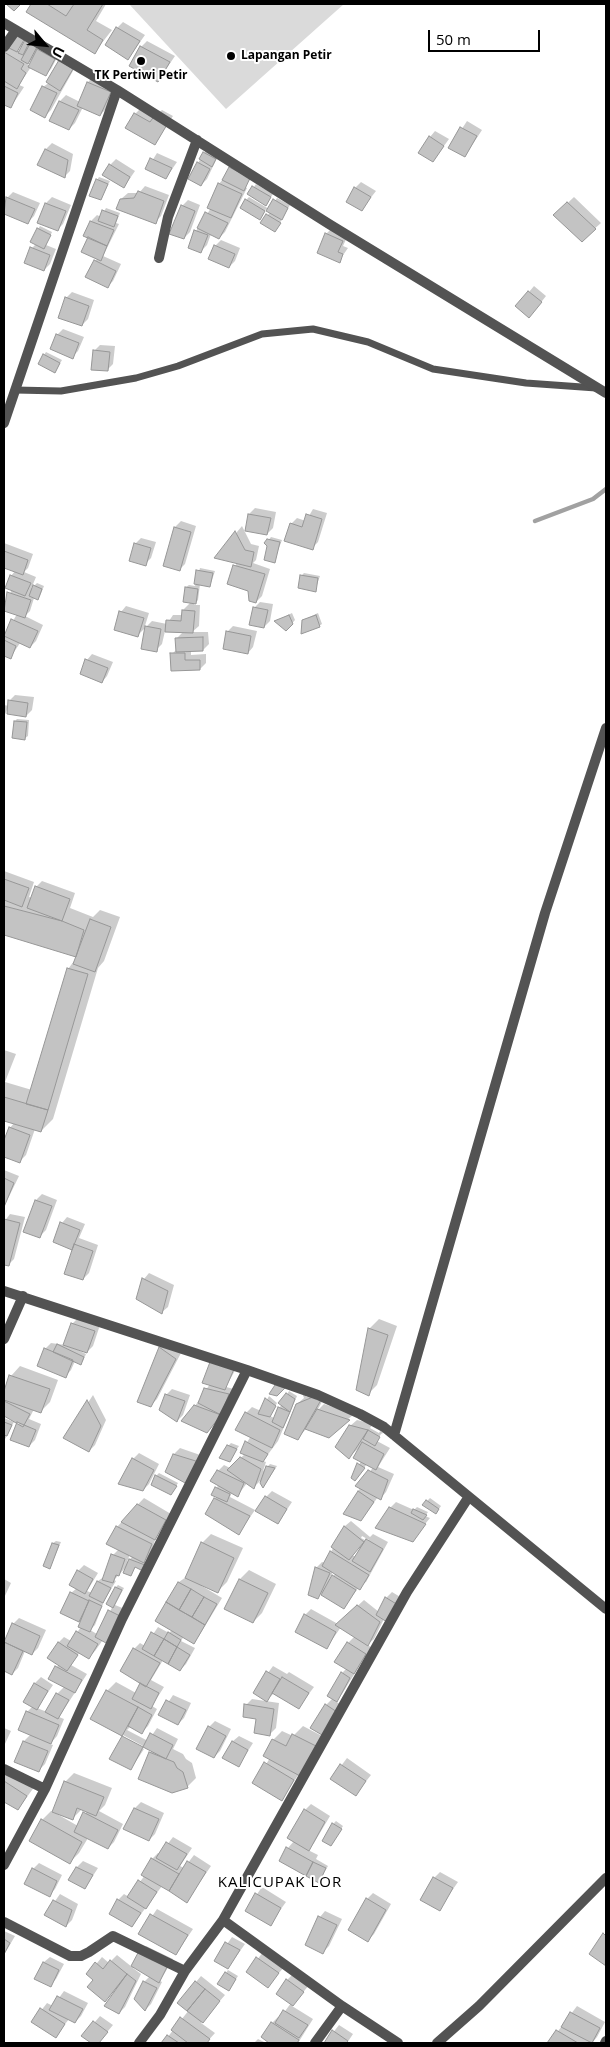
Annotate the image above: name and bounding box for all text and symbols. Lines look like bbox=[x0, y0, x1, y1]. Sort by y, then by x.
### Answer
north arrow bbox=[20, 20, 70, 70]
scale bar bbox=[430, 20, 542, 52]
text: 50 m bbox=[436, 29, 471, 49]
text: U bbox=[48, 43, 70, 61]
place label: Lapangan Petir bbox=[241, 49, 332, 63]
marker: Lapangan Petir bbox=[225, 50, 237, 62]
marker: TK Pertiwi Petir bbox=[135, 55, 147, 67]
place label: TK Pertiwi Petir bbox=[95, 69, 187, 83]
district label: KALICUPAK LOR bbox=[216, 1874, 344, 1892]

